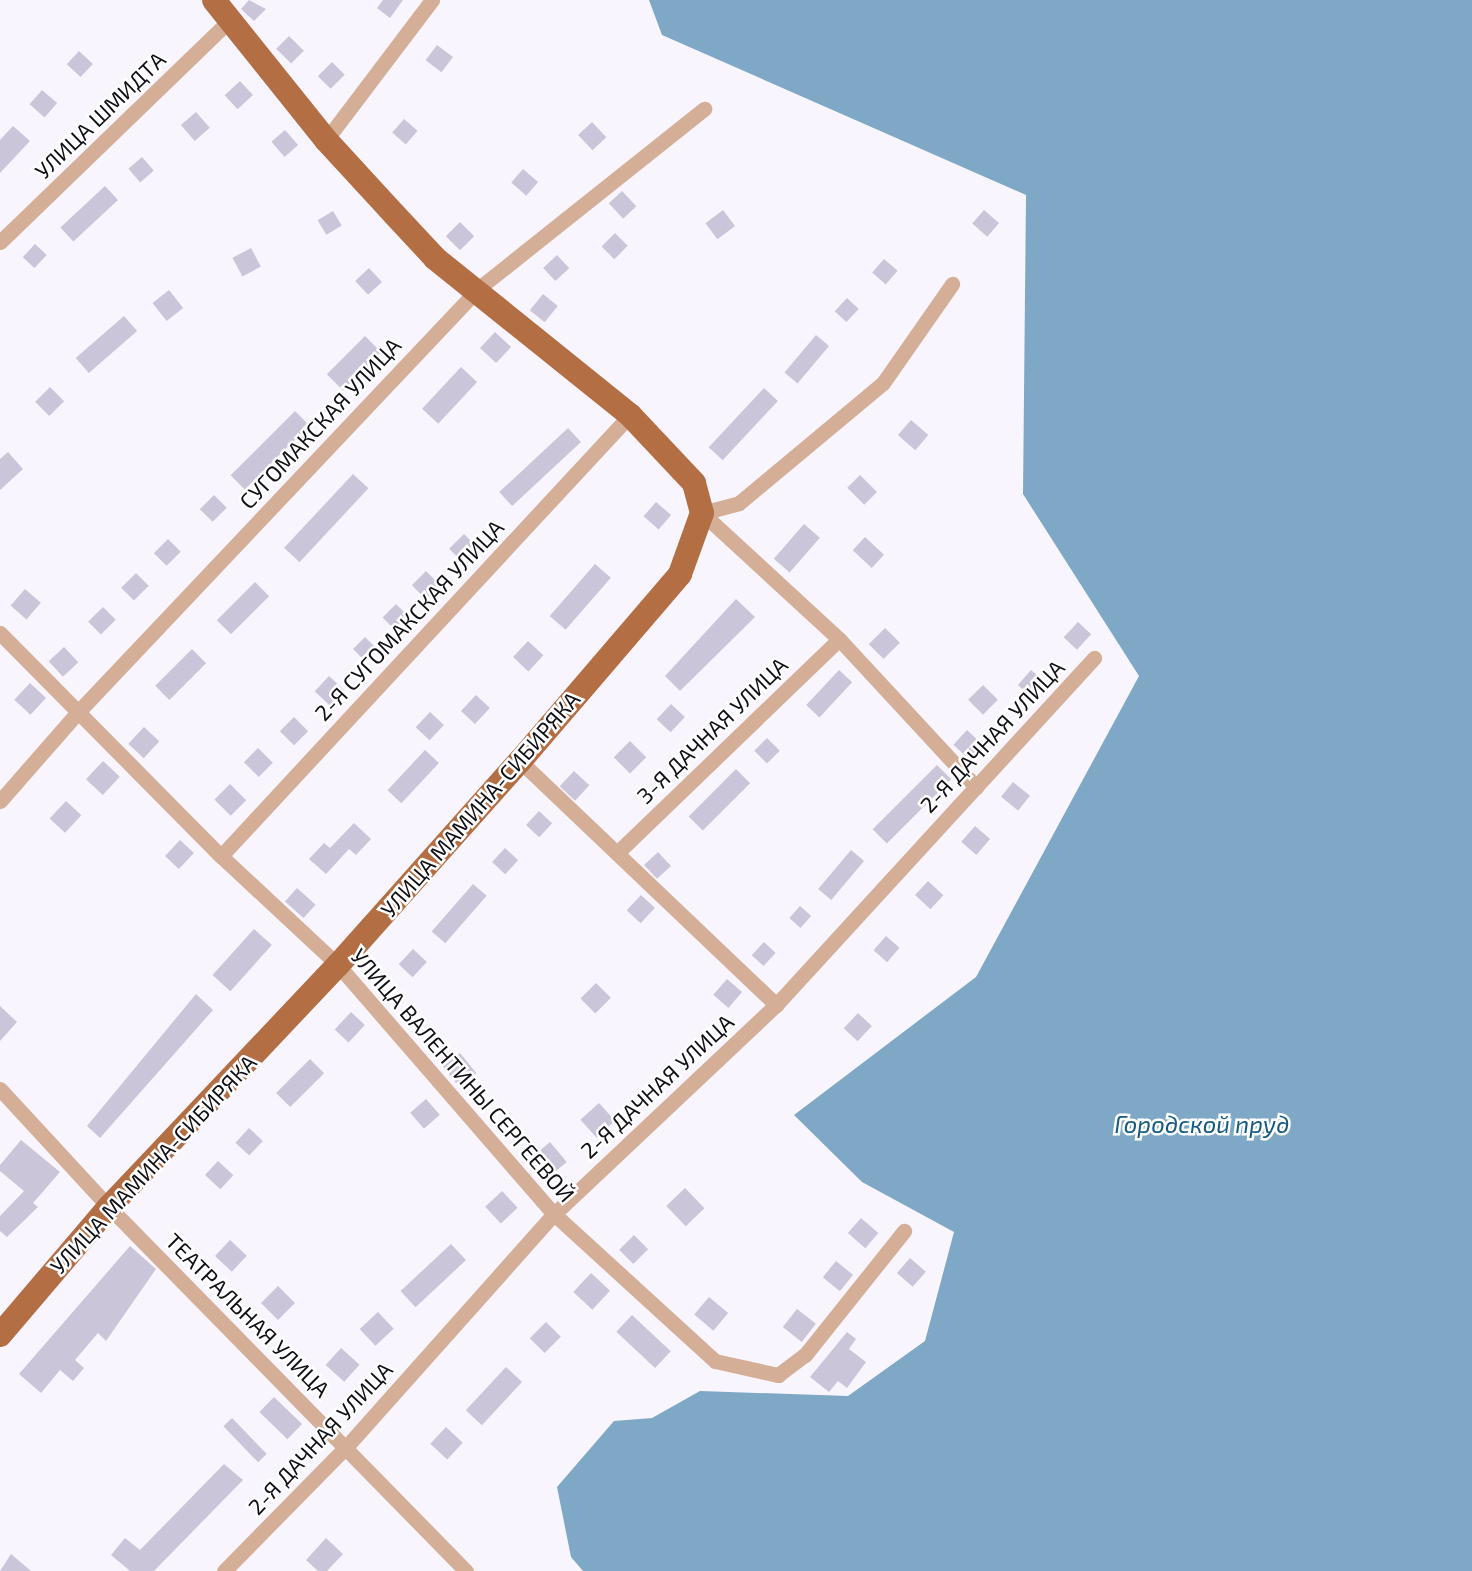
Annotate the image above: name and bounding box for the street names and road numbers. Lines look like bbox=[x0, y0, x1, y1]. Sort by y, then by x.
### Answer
street label: УЛИЦА ШМИДТА bbox=[29, 46, 171, 184]
street label: СУГОМАКСКАЯ УЛИЦА bbox=[234, 332, 406, 514]
street label: 2-Я СУГОМАКСКАЯ УЛИЦА bbox=[309, 514, 509, 726]
street label: 3-Я ДАЧНАЯ УЛИЦА bbox=[631, 651, 793, 809]
street label: 2-Я ДАЧНАЯ УЛИЦА bbox=[914, 654, 1070, 818]
street label: УЛИЦА МАМИНА-СИБИРЯКА bbox=[375, 686, 585, 922]
street label: УЛИЦА ВАЛЕНТИНЫ СЕРГЕЕВОЙ bbox=[346, 943, 580, 1207]
street label: 2-Я ДАЧНАЯ УЛИЦА bbox=[575, 1008, 739, 1164]
street label: УЛИЦА МАМИНА-СИБИРЯКА bbox=[44, 1049, 262, 1279]
street label: ТЕАТРАЛЬНАЯ УЛИЦА bbox=[161, 1228, 335, 1402]
street label: 2-Я ДАЧНАЯ УЛИЦА bbox=[242, 1356, 398, 1520]

